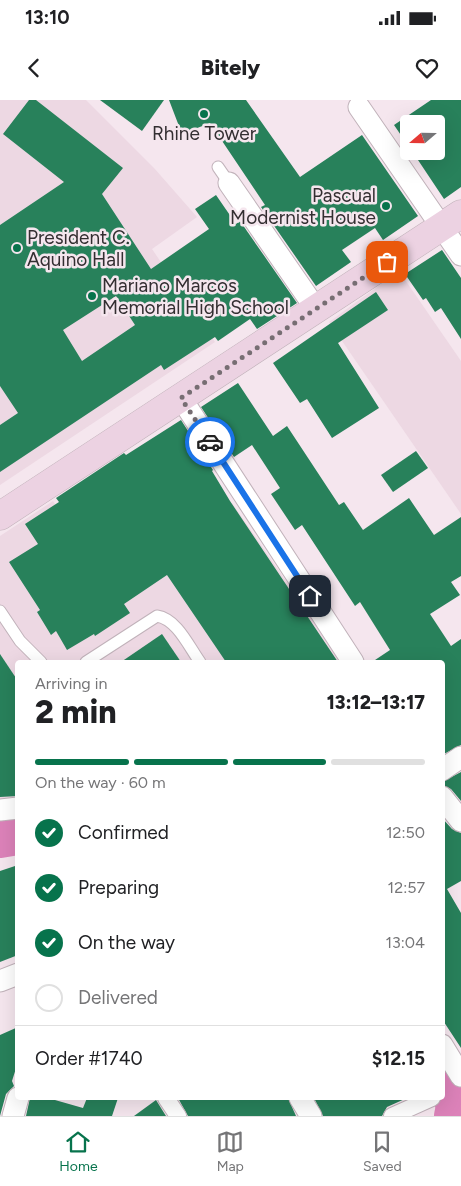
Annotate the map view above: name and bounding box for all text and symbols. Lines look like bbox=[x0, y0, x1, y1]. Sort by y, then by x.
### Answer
text: 13:10 bbox=[25, 6, 70, 29]
icon: back bbox=[20, 54, 48, 82]
text: Bitely bbox=[201, 54, 260, 81]
icon: heart bbox=[413, 54, 441, 82]
marker: Rhine Tower bbox=[198, 108, 210, 120]
north arrow bbox=[400, 115, 445, 160]
map controls bbox=[400, 115, 445, 160]
place label: Rhine Tower bbox=[152, 122, 257, 145]
place label: Pascual Modernist House bbox=[230, 184, 376, 229]
marker: Pascual Modernist House bbox=[380, 200, 392, 212]
place label: President C. Aquino Hall bbox=[27, 226, 130, 271]
pin bbox=[366, 241, 408, 283]
marker: President C. Aquino Hall bbox=[11, 242, 23, 254]
icon: bag bbox=[373, 248, 401, 276]
place label: Mariano Marcos Memorial High School bbox=[102, 274, 289, 319]
marker: Mariano Marcos Memorial High School bbox=[86, 290, 98, 302]
courier bbox=[185, 417, 235, 467]
icon: car bbox=[196, 428, 224, 456]
pin bbox=[289, 575, 331, 617]
icon: home bbox=[296, 582, 324, 610]
text: Arriving in bbox=[35, 674, 107, 693]
text: 13:12–13:17 bbox=[327, 691, 425, 714]
text: 2 min bbox=[35, 693, 117, 731]
text: On the way · 60 m bbox=[35, 773, 166, 792]
icon: check bbox=[35, 819, 63, 847]
text: Confirmed bbox=[78, 821, 169, 844]
text: 12:50 bbox=[386, 823, 425, 842]
icon: check bbox=[35, 874, 63, 902]
text: Preparing bbox=[78, 876, 159, 899]
text: 12:57 bbox=[388, 878, 425, 897]
icon: check bbox=[35, 929, 63, 957]
text: On the way bbox=[78, 931, 175, 954]
text: 13:04 bbox=[385, 933, 425, 952]
text: Delivered bbox=[78, 986, 158, 1009]
text: Order #1740 bbox=[35, 1047, 143, 1070]
text: $12.15 bbox=[372, 1047, 425, 1070]
tab: Home bbox=[59, 1128, 98, 1175]
tab: Map bbox=[216, 1128, 244, 1175]
tab: Saved bbox=[363, 1128, 402, 1175]

